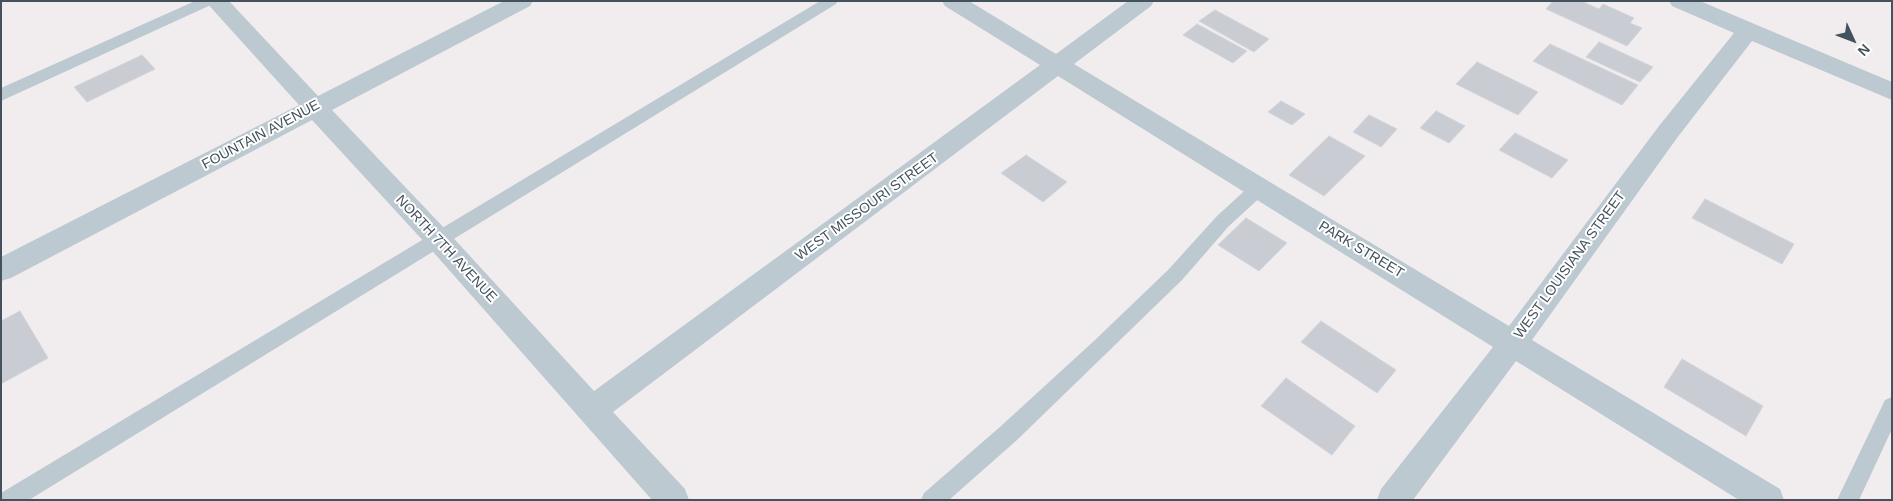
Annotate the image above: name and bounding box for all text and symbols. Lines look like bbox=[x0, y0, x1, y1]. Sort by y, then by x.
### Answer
north arrow bbox=[1828, 15, 1878, 65]
text: N bbox=[1855, 41, 1873, 59]
street label: FOUNTAIN AVENUE bbox=[199, 97, 323, 173]
street label: WEST MISSOURI STREET bbox=[792, 149, 942, 265]
street label: WEST LOUISIANA STREET bbox=[1511, 188, 1629, 342]
street label: NORTH 7TH AVENUE bbox=[392, 192, 500, 306]
street label: PARK STREET bbox=[1315, 218, 1407, 282]

